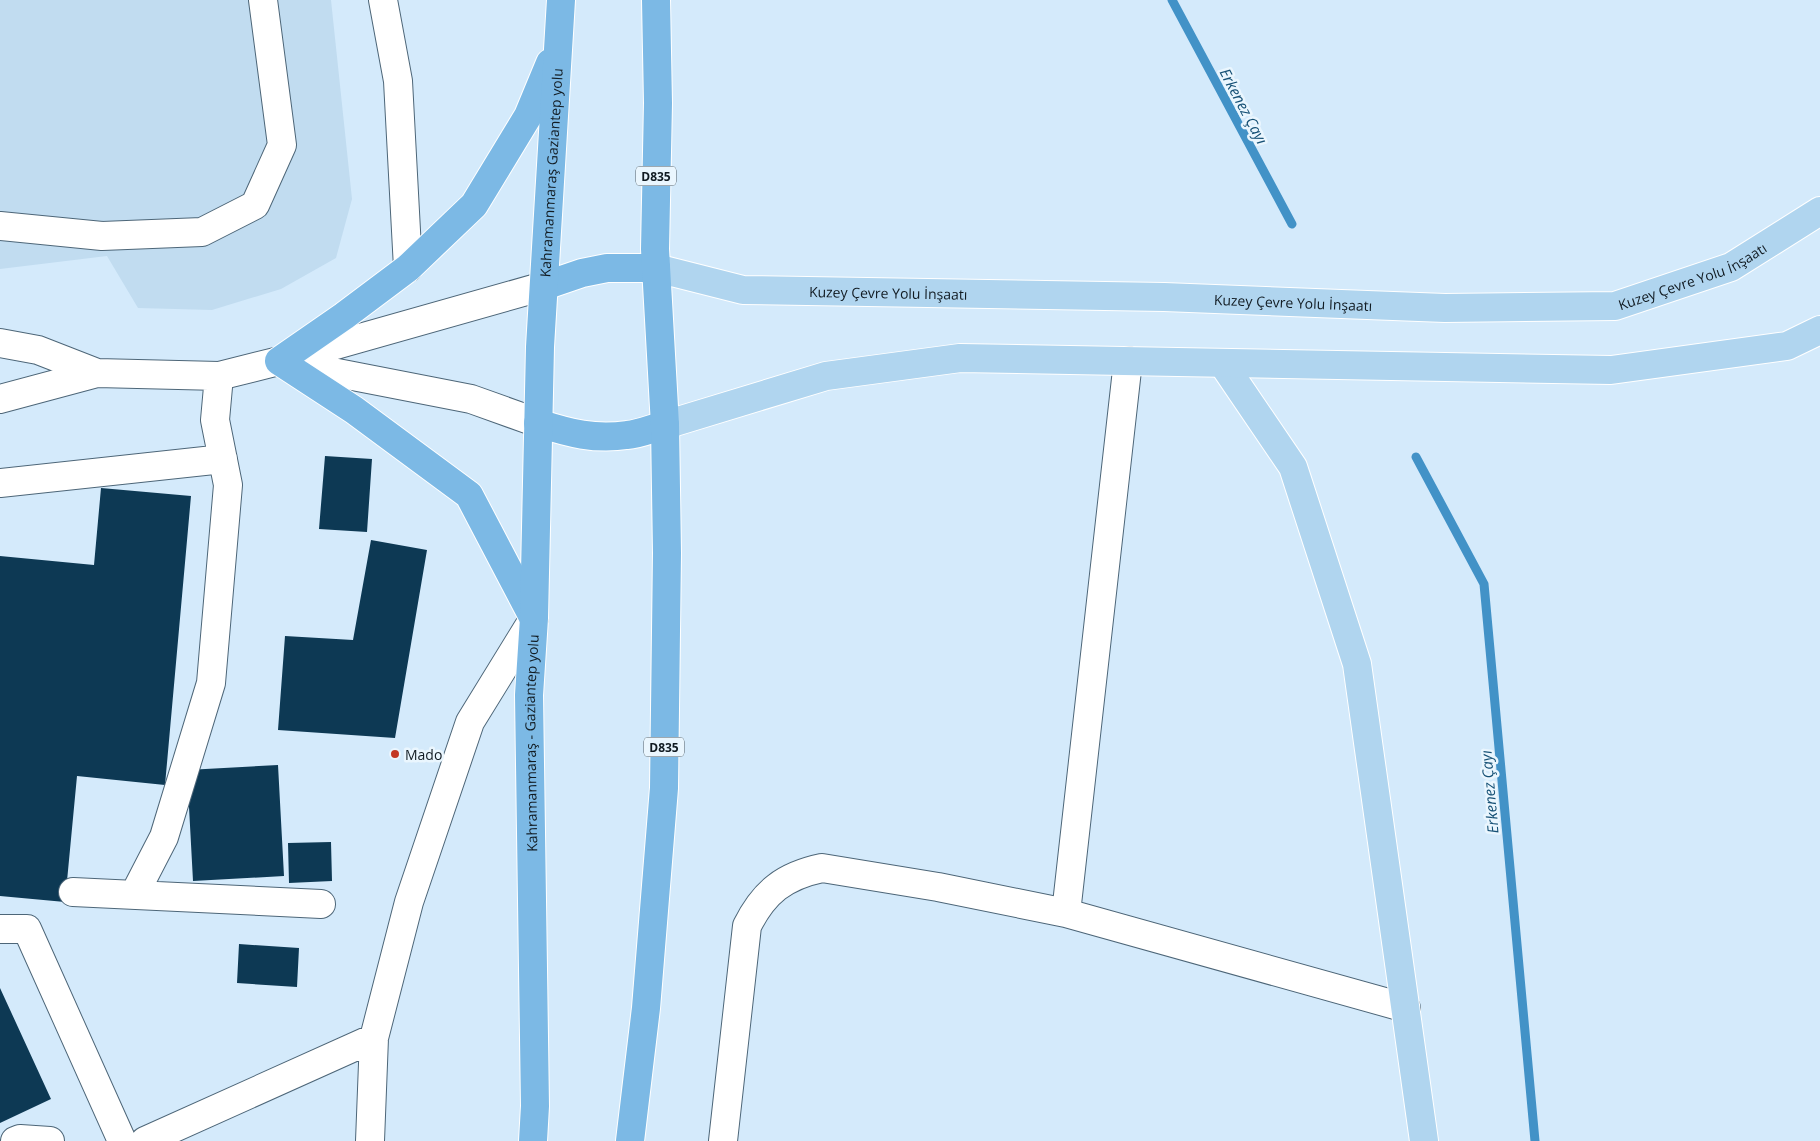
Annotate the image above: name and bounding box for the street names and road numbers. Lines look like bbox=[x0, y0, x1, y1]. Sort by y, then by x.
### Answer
street label: Kahramanmaraş Gaziantep yolu bbox=[535, 68, 566, 278]
road number: D835 bbox=[636, 167, 676, 186]
street label: Kuzey Çevre Yolu İnşaatı bbox=[1615, 238, 1770, 314]
street label: Kuzey Çevre Yolu İnşaatı bbox=[809, 282, 968, 303]
street label: Kuzey Çevre Yolu İnşaatı bbox=[1214, 289, 1373, 315]
street label: Kahramanmaraş - Gaziantep yolu bbox=[519, 634, 542, 852]
road number: D835 bbox=[644, 738, 684, 756]

